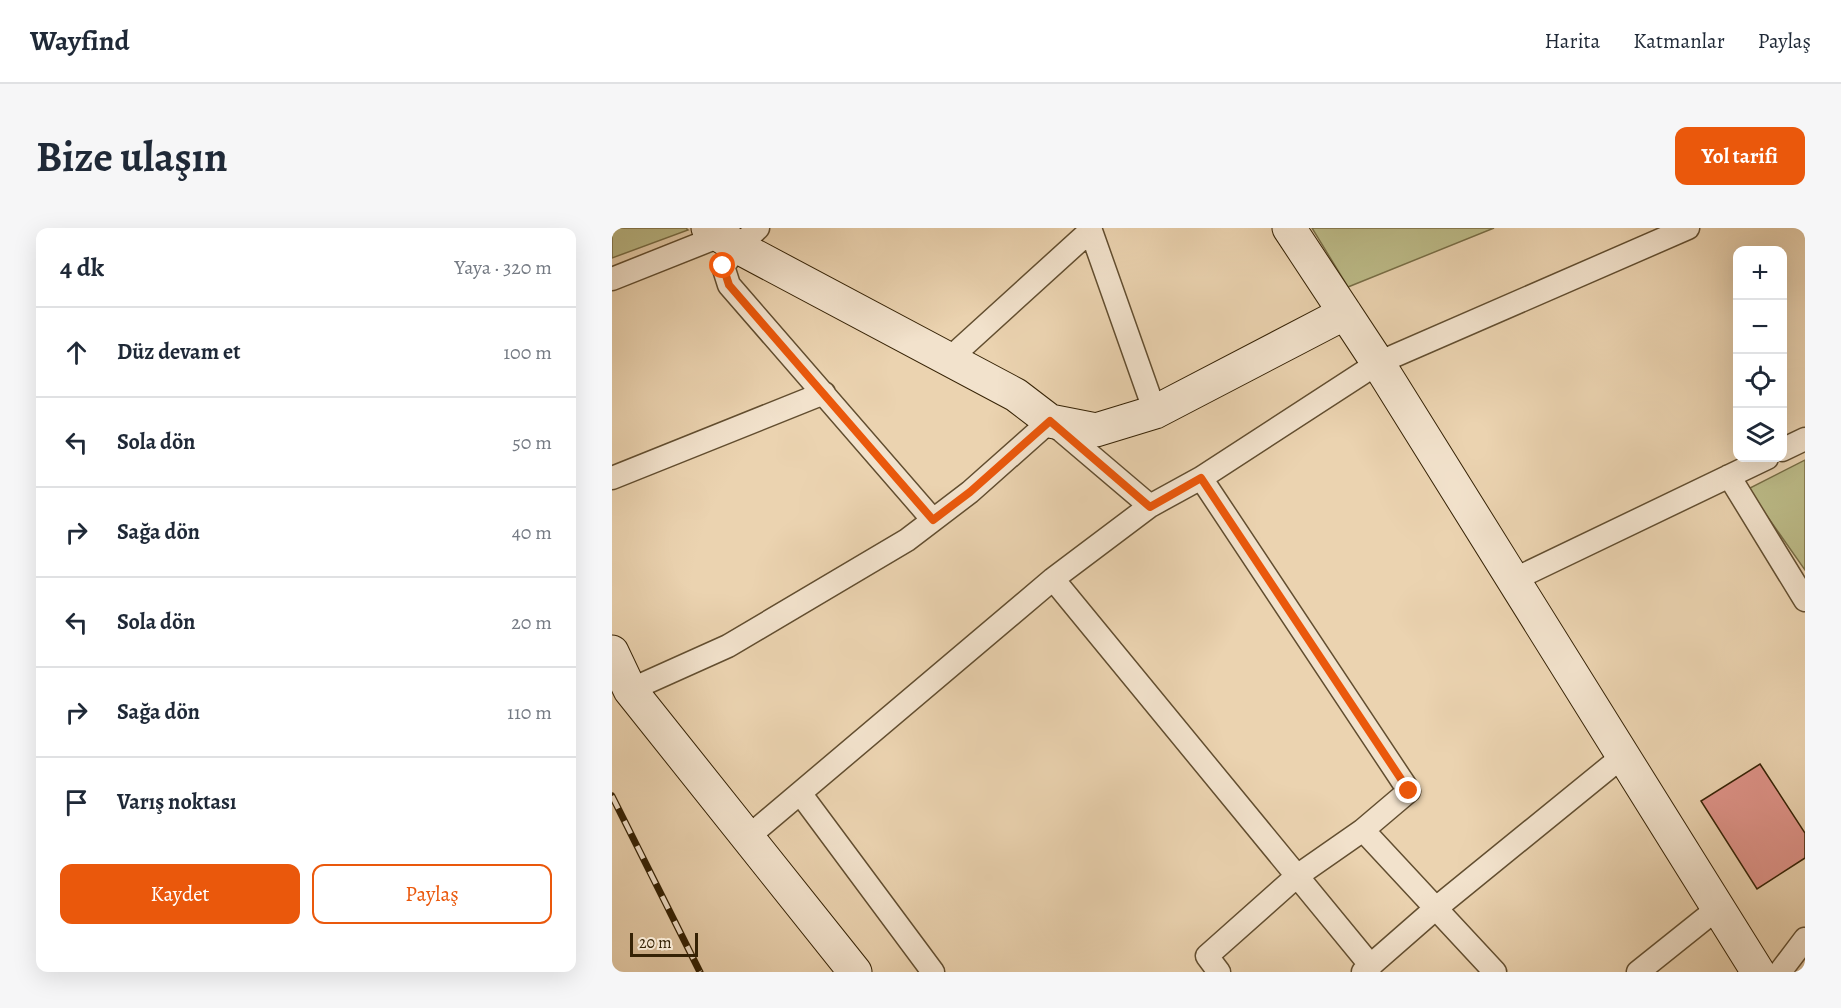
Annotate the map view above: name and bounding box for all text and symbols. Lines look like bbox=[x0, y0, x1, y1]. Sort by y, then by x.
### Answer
text: Wayfind bbox=[30, 22, 130, 60]
text: Harita bbox=[1544, 27, 1600, 55]
text: Katmanlar bbox=[1633, 27, 1725, 55]
text: Paylaş bbox=[1758, 27, 1811, 55]
button: Yol tarifi bbox=[1675, 127, 1805, 185]
text: Bize ulaşın bbox=[36, 128, 228, 185]
map controls bbox=[1733, 246, 1787, 462]
button: + bbox=[1733, 246, 1787, 300]
text: 4 dk bbox=[60, 250, 104, 285]
route start bbox=[709, 252, 735, 278]
text: Yaya · 320 m bbox=[455, 254, 552, 281]
button: − bbox=[1733, 300, 1787, 354]
icon: ahead bbox=[60, 336, 93, 369]
text: Düz devam et bbox=[117, 337, 240, 367]
text: 100 m bbox=[503, 339, 552, 366]
button: locate bbox=[1733, 354, 1787, 408]
button: layers bbox=[1733, 408, 1787, 462]
icon: left bbox=[60, 426, 93, 459]
text: Sola dön bbox=[117, 427, 195, 457]
text: 50 m bbox=[512, 429, 552, 456]
icon: right bbox=[60, 516, 93, 549]
text: Sağa dön bbox=[117, 517, 200, 547]
text: 40 m bbox=[512, 519, 552, 546]
icon: left bbox=[60, 606, 93, 639]
text: Sola dön bbox=[117, 607, 195, 637]
text: 20 m bbox=[511, 609, 552, 636]
icon: right bbox=[60, 696, 93, 729]
text: Sağa dön bbox=[117, 697, 200, 727]
text: 110 m bbox=[507, 699, 552, 726]
route end bbox=[1395, 777, 1421, 803]
icon: arrive bbox=[60, 786, 93, 819]
text: Varış noktası bbox=[117, 787, 236, 817]
button: Kaydet bbox=[60, 864, 300, 924]
button: Paylaş bbox=[312, 864, 552, 924]
scale bar bbox=[630, 930, 698, 958]
text: 20 m bbox=[639, 932, 672, 954]

